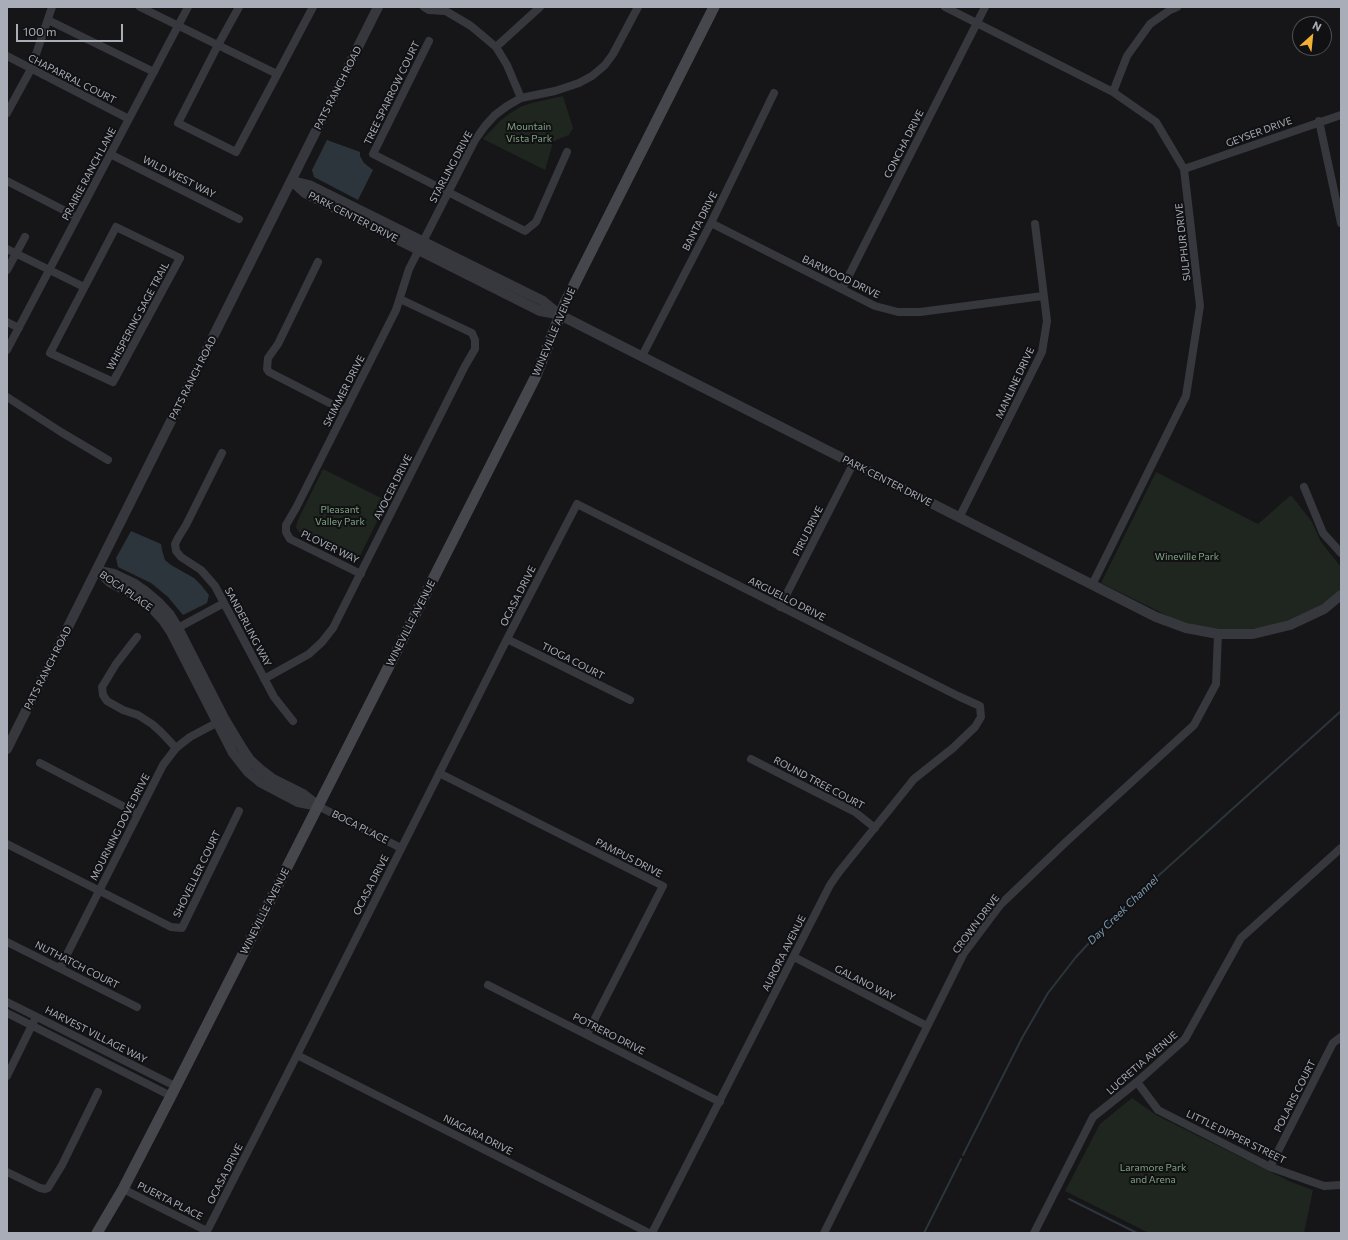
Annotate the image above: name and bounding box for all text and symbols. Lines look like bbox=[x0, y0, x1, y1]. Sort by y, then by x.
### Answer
scale bar bbox=[18, 16, 125, 42]
north arrow bbox=[1292, 16, 1332, 56]
text: N bbox=[1311, 18, 1324, 33]
text: 100 m bbox=[23, 24, 57, 38]
street label: TREE SPARROW COURT bbox=[362, 39, 422, 147]
street label: PATS RANCH ROAD bbox=[312, 44, 364, 132]
street label: CHAPARRAL COURT bbox=[26, 52, 118, 106]
street label: CONCHA DRIVE bbox=[882, 108, 926, 180]
street label: GEYSER DRIVE bbox=[1224, 114, 1294, 150]
park label: Mountain Vista Park bbox=[506, 121, 552, 144]
street label: PRAIRIE RANCH LANE bbox=[59, 125, 119, 223]
street label: STARLING DRIVE bbox=[427, 129, 475, 205]
street label: WILD WEST WAY bbox=[141, 153, 217, 201]
street label: PARK CENTER DRIVE bbox=[306, 189, 400, 245]
street label: BANTA DRIVE bbox=[680, 189, 720, 253]
street label: SULPHUR DRIVE bbox=[1173, 202, 1193, 282]
street label: BARWOOD DRIVE bbox=[800, 253, 882, 301]
street label: WHISPERING SAGE TRAIL bbox=[104, 260, 172, 372]
street label: WINEVILLE AVENUE bbox=[530, 286, 578, 378]
street label: PATS RANCH ROAD bbox=[167, 334, 219, 422]
street label: MANLINE DRIVE bbox=[993, 345, 1037, 421]
street label: SKIMMER DRIVE bbox=[321, 353, 367, 429]
street label: AVOCER DRIVE bbox=[371, 452, 415, 522]
street label: PARK CENTER DRIVE bbox=[840, 453, 934, 509]
park label: Pleasant Valley Park bbox=[315, 504, 365, 528]
street label: PIRU DRIVE bbox=[790, 504, 826, 558]
street label: PLOVER WAY bbox=[299, 528, 361, 566]
park label: Wineville Park bbox=[1155, 551, 1219, 563]
street label: OCASA DRIVE bbox=[498, 564, 538, 628]
street label: BOCA PLACE bbox=[97, 568, 155, 614]
street label: ARGUELLO DRIVE bbox=[746, 574, 828, 624]
street label: WINEVILLE AVENUE bbox=[384, 578, 438, 668]
street label: SANDERLING WAY bbox=[222, 586, 274, 668]
street label: PATS RANCH ROAD bbox=[22, 624, 74, 712]
street label: TIOGA COURT bbox=[540, 640, 606, 682]
street label: ROUND TREE COURT bbox=[772, 754, 866, 812]
street label: MOURNING DOVE DRIVE bbox=[88, 772, 152, 882]
street label: BOCA PLACE bbox=[330, 808, 390, 846]
street label: SHOVELLER COURT bbox=[171, 829, 223, 919]
street label: PAMPUS DRIVE bbox=[594, 836, 664, 880]
street label: OCASA DRIVE bbox=[351, 853, 391, 917]
street label: WINEVILLE AVENUE bbox=[238, 866, 292, 956]
water label: Day Creek Channel bbox=[1085, 873, 1161, 947]
street label: CROWN DRIVE bbox=[950, 892, 1002, 956]
street label: AURORA AVENUE bbox=[760, 913, 808, 993]
street label: NUTHATCH COURT bbox=[33, 939, 121, 991]
street label: GALANO WAY bbox=[833, 963, 897, 1003]
street label: HARVEST VILLAGE WAY bbox=[43, 1004, 149, 1066]
street label: POTRERO DRIVE bbox=[571, 1011, 647, 1057]
street label: LUCRETIA AVENUE bbox=[1104, 1029, 1180, 1097]
street label: POLARIS COURT bbox=[1272, 1058, 1318, 1134]
street label: LITTLE DIPPER STREET bbox=[1184, 1108, 1288, 1166]
street label: NIAGARA DRIVE bbox=[441, 1112, 515, 1158]
street label: OCASA DRIVE bbox=[205, 1142, 245, 1206]
park label: Laramore Park and Arena bbox=[1120, 1162, 1186, 1186]
street label: PUERTA PLACE bbox=[135, 1179, 205, 1223]

